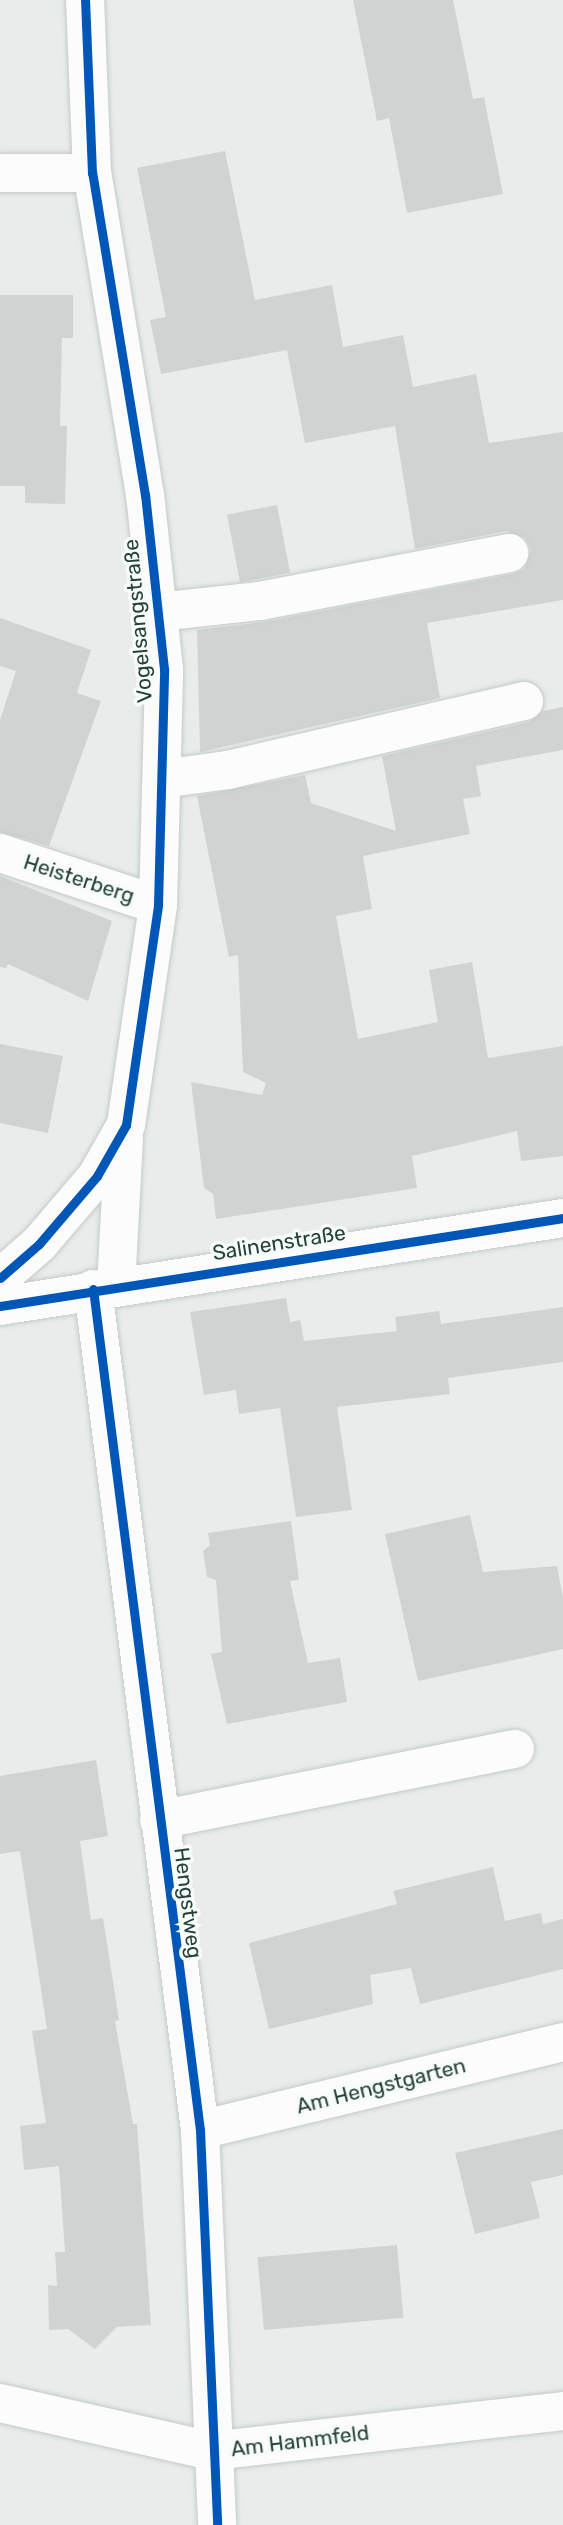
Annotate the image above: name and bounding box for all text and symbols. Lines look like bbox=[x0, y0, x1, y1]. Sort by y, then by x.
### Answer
street label: Vogelsangstraße bbox=[118, 538, 158, 704]
street label: Heisterberg bbox=[20, 849, 138, 909]
street label: Salinenstraße bbox=[211, 1220, 347, 1266]
street label: Hengstweg bbox=[169, 1846, 207, 1960]
street label: Am Hengstgarten bbox=[294, 2053, 468, 2119]
street label: Am Hammfeld bbox=[230, 2420, 370, 2462]

